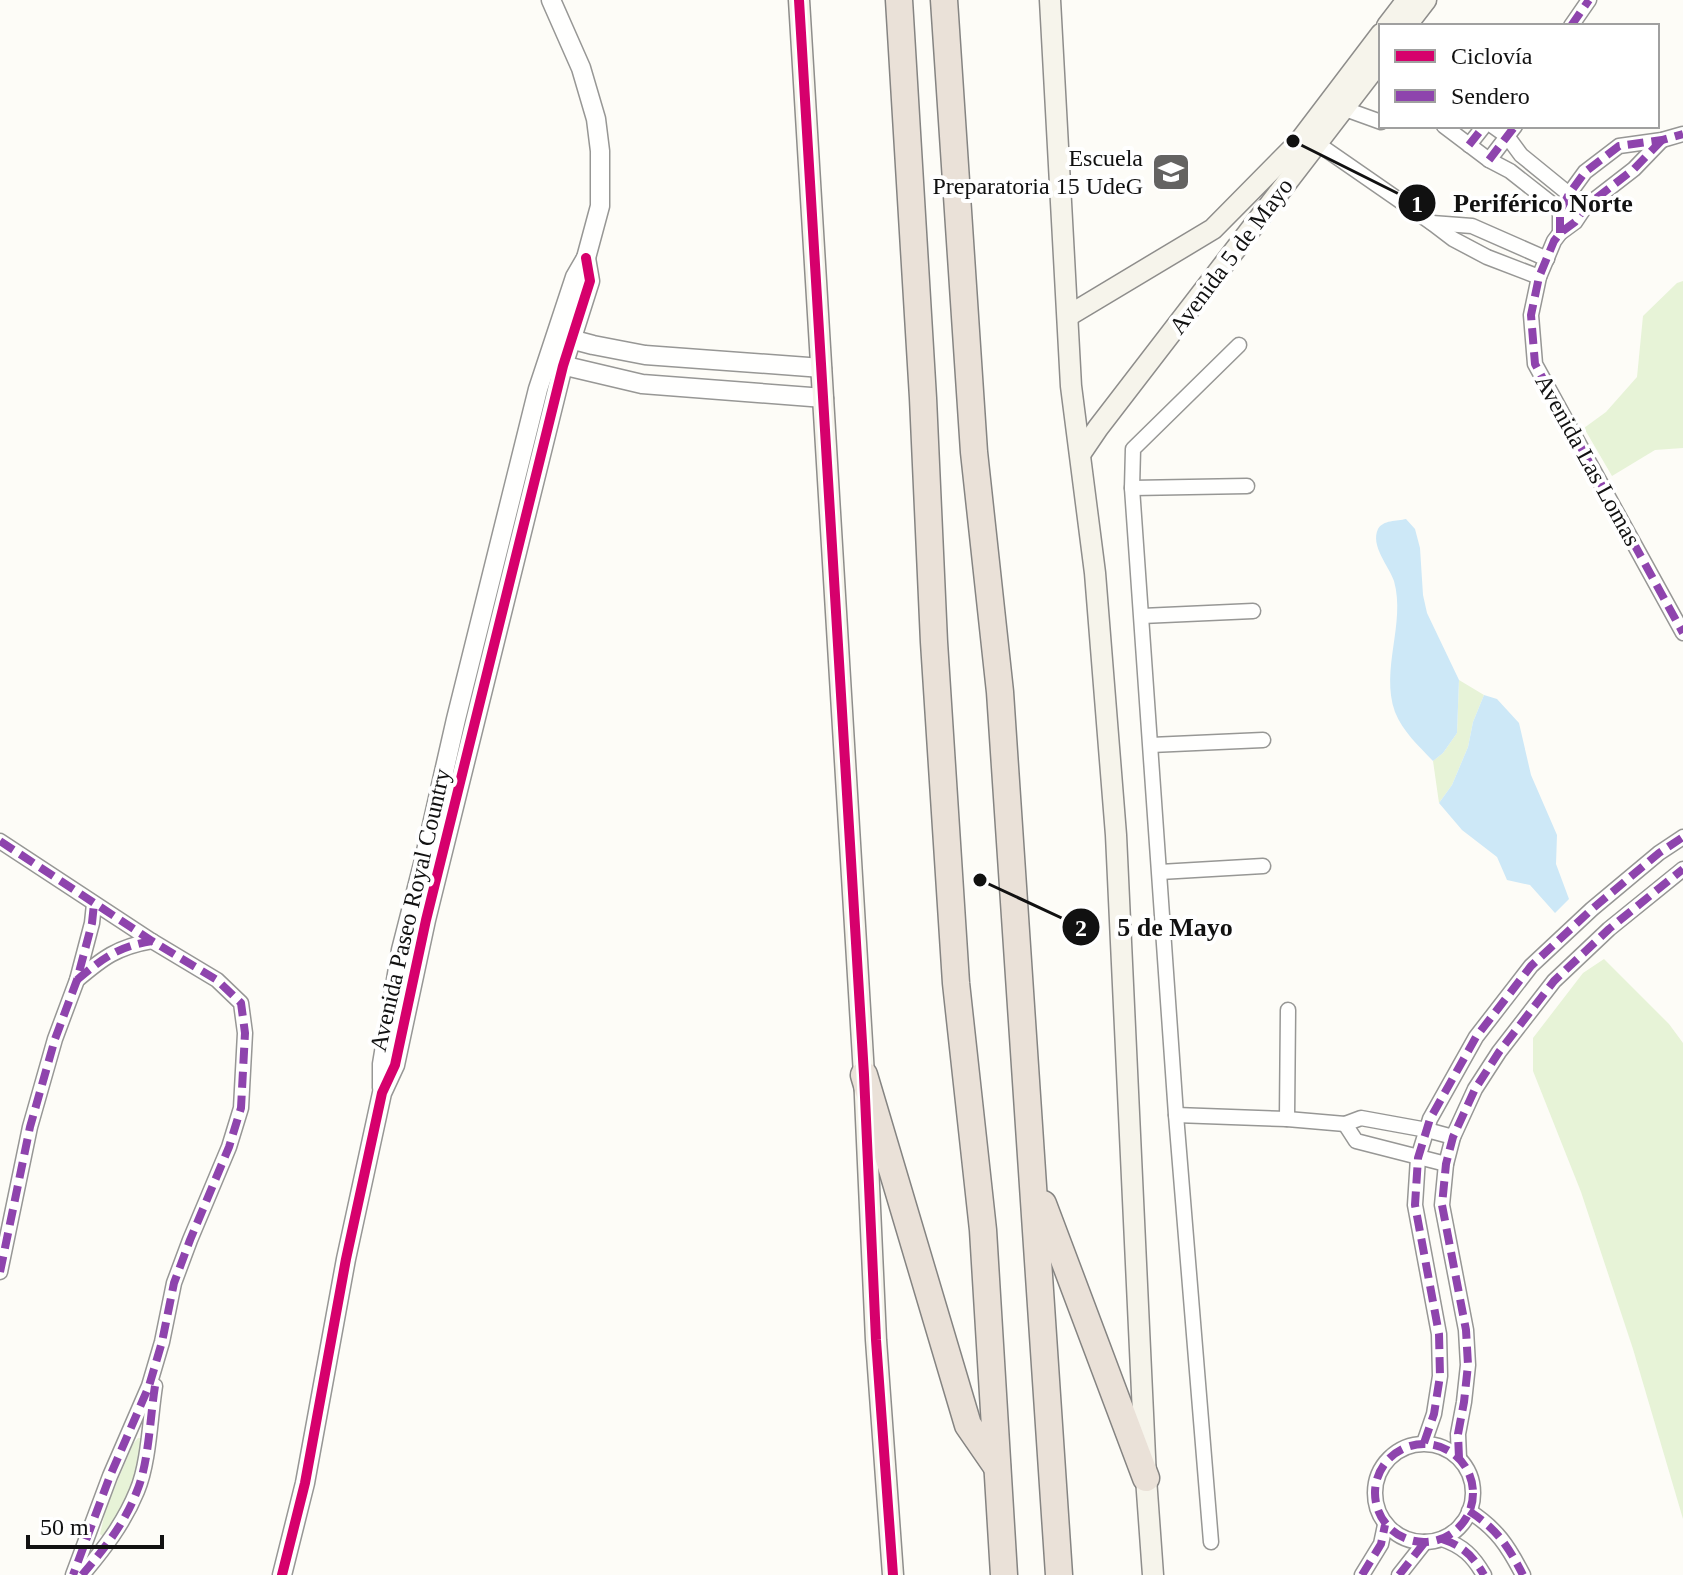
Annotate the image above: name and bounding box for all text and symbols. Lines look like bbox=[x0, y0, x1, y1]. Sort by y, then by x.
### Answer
legend bbox=[1379, 24, 1659, 128]
text: Ciclovía bbox=[1451, 43, 1533, 69]
text: Sendero bbox=[1451, 83, 1530, 109]
place label: Escuela Preparatoria 15 UdeG bbox=[932, 145, 1143, 199]
school or university icon: Escuela Preparatoria 15 UdeG bbox=[1150, 151, 1192, 193]
street label: Avenida 5 de Mayo bbox=[1164, 173, 1298, 339]
callout: Periférico Norte bbox=[1397, 178, 1648, 228]
text: Periférico Norte bbox=[1453, 189, 1633, 218]
text: 1 bbox=[1411, 191, 1423, 217]
street label: Avenida Las Lomas bbox=[1530, 370, 1646, 550]
street label: Avenida Paseo Royal Country bbox=[365, 766, 455, 1054]
callout: 5 de Mayo bbox=[1061, 902, 1249, 952]
text: 5 de Mayo bbox=[1117, 913, 1233, 942]
text: 2 bbox=[1075, 915, 1087, 941]
scale bar bbox=[28, 1499, 162, 1549]
text: 50 m bbox=[40, 1514, 89, 1540]

